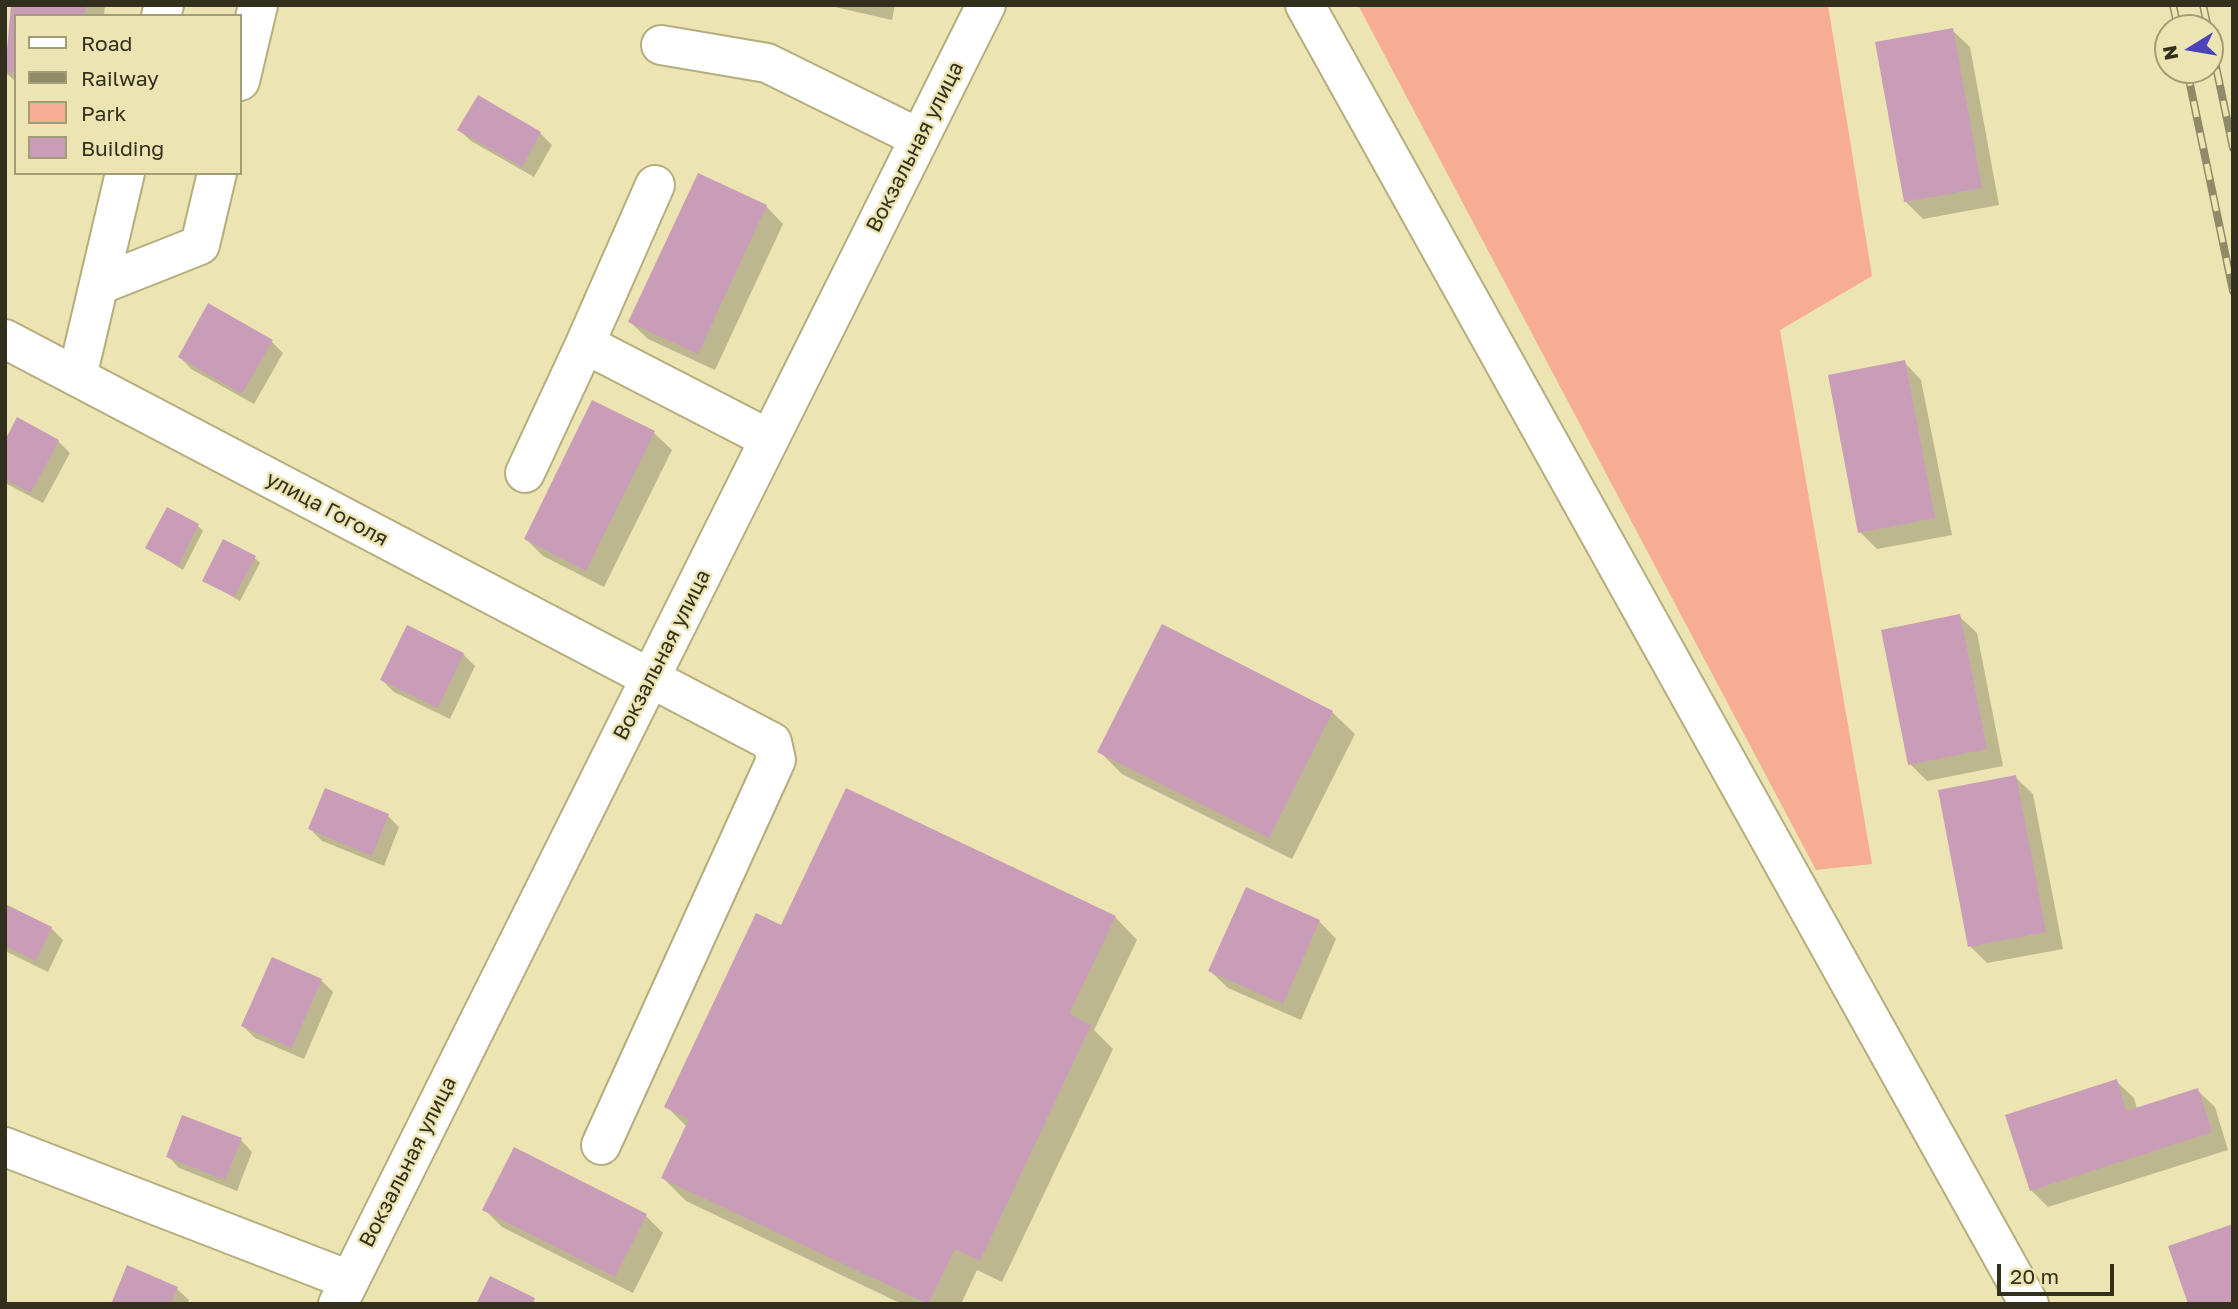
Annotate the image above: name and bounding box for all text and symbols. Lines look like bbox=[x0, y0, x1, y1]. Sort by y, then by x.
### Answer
legend bbox=[14, 14, 242, 175]
north arrow bbox=[2154, 14, 2224, 84]
text: Road bbox=[81, 30, 132, 56]
text: N bbox=[2157, 43, 2183, 62]
street label: Вокзальная улица bbox=[861, 57, 969, 237]
text: Railway bbox=[81, 65, 159, 91]
text: Park bbox=[81, 100, 126, 126]
text: Building bbox=[81, 135, 164, 161]
street label: улица Гоголя bbox=[262, 466, 392, 552]
street label: Вокзальная улица bbox=[608, 565, 716, 745]
street label: Вокзальная улица bbox=[354, 1072, 462, 1252]
scale bar bbox=[2000, 1250, 2117, 1294]
text: 20 m bbox=[2010, 1263, 2059, 1289]

